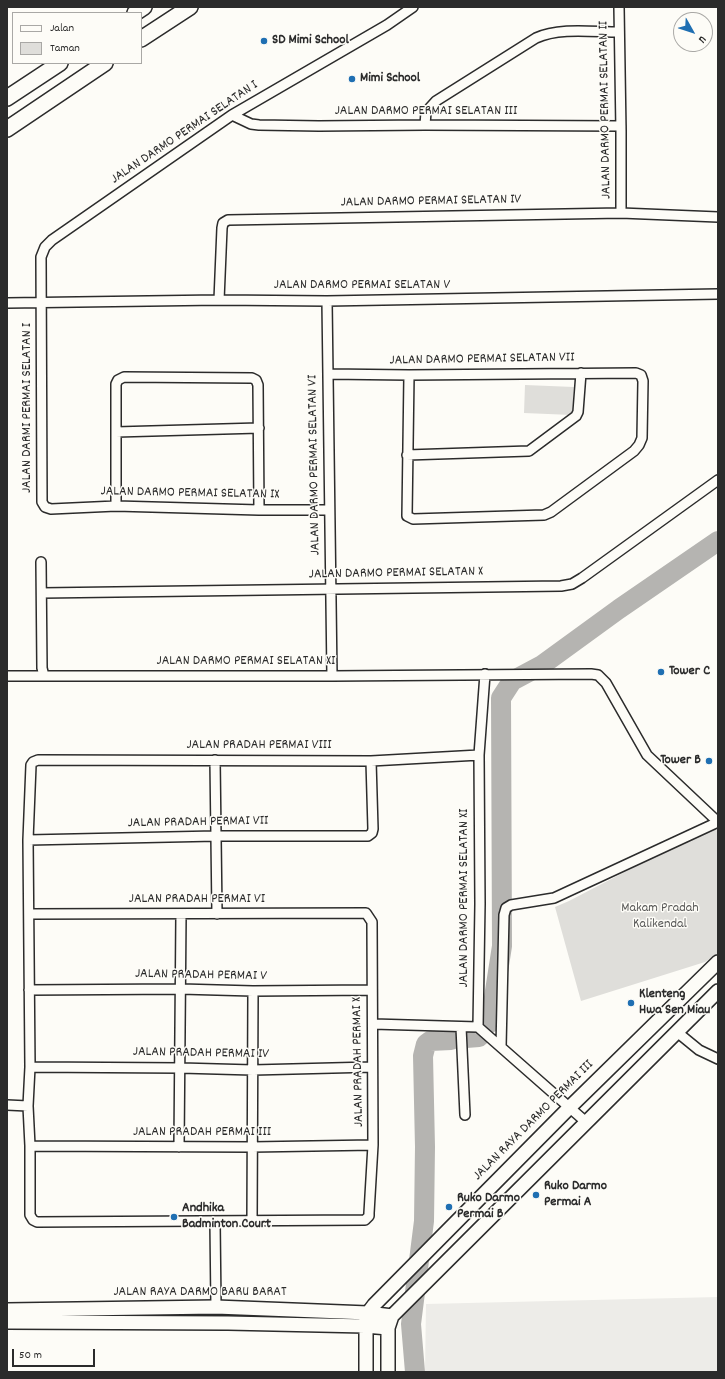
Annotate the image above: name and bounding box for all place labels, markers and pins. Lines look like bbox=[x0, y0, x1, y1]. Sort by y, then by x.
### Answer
place label: SD Mimi School bbox=[272, 33, 349, 49]
marker: SD Mimi School bbox=[259, 36, 269, 46]
place label: Mimi School bbox=[360, 71, 420, 87]
marker: Mimi School bbox=[347, 74, 357, 84]
place label: Tower C bbox=[669, 664, 710, 680]
marker: Tower C bbox=[656, 667, 666, 677]
place label: Tower B bbox=[660, 753, 701, 769]
marker: Tower B bbox=[704, 756, 714, 766]
place label: Klenteng Hwa Sen Miau bbox=[639, 987, 710, 1020]
marker: Klenteng Hwa Sen Miau bbox=[626, 998, 636, 1008]
place label: Ruko Darmo Permai A bbox=[544, 1179, 607, 1212]
marker: Ruko Darmo Permai A bbox=[531, 1190, 541, 1200]
place label: Ruko Darmo Permai B bbox=[457, 1191, 520, 1224]
place label: Andhika Badminton Court bbox=[182, 1201, 271, 1234]
marker: Ruko Darmo Permai B bbox=[444, 1202, 454, 1212]
marker: Andhika Badminton Court bbox=[169, 1212, 179, 1222]

